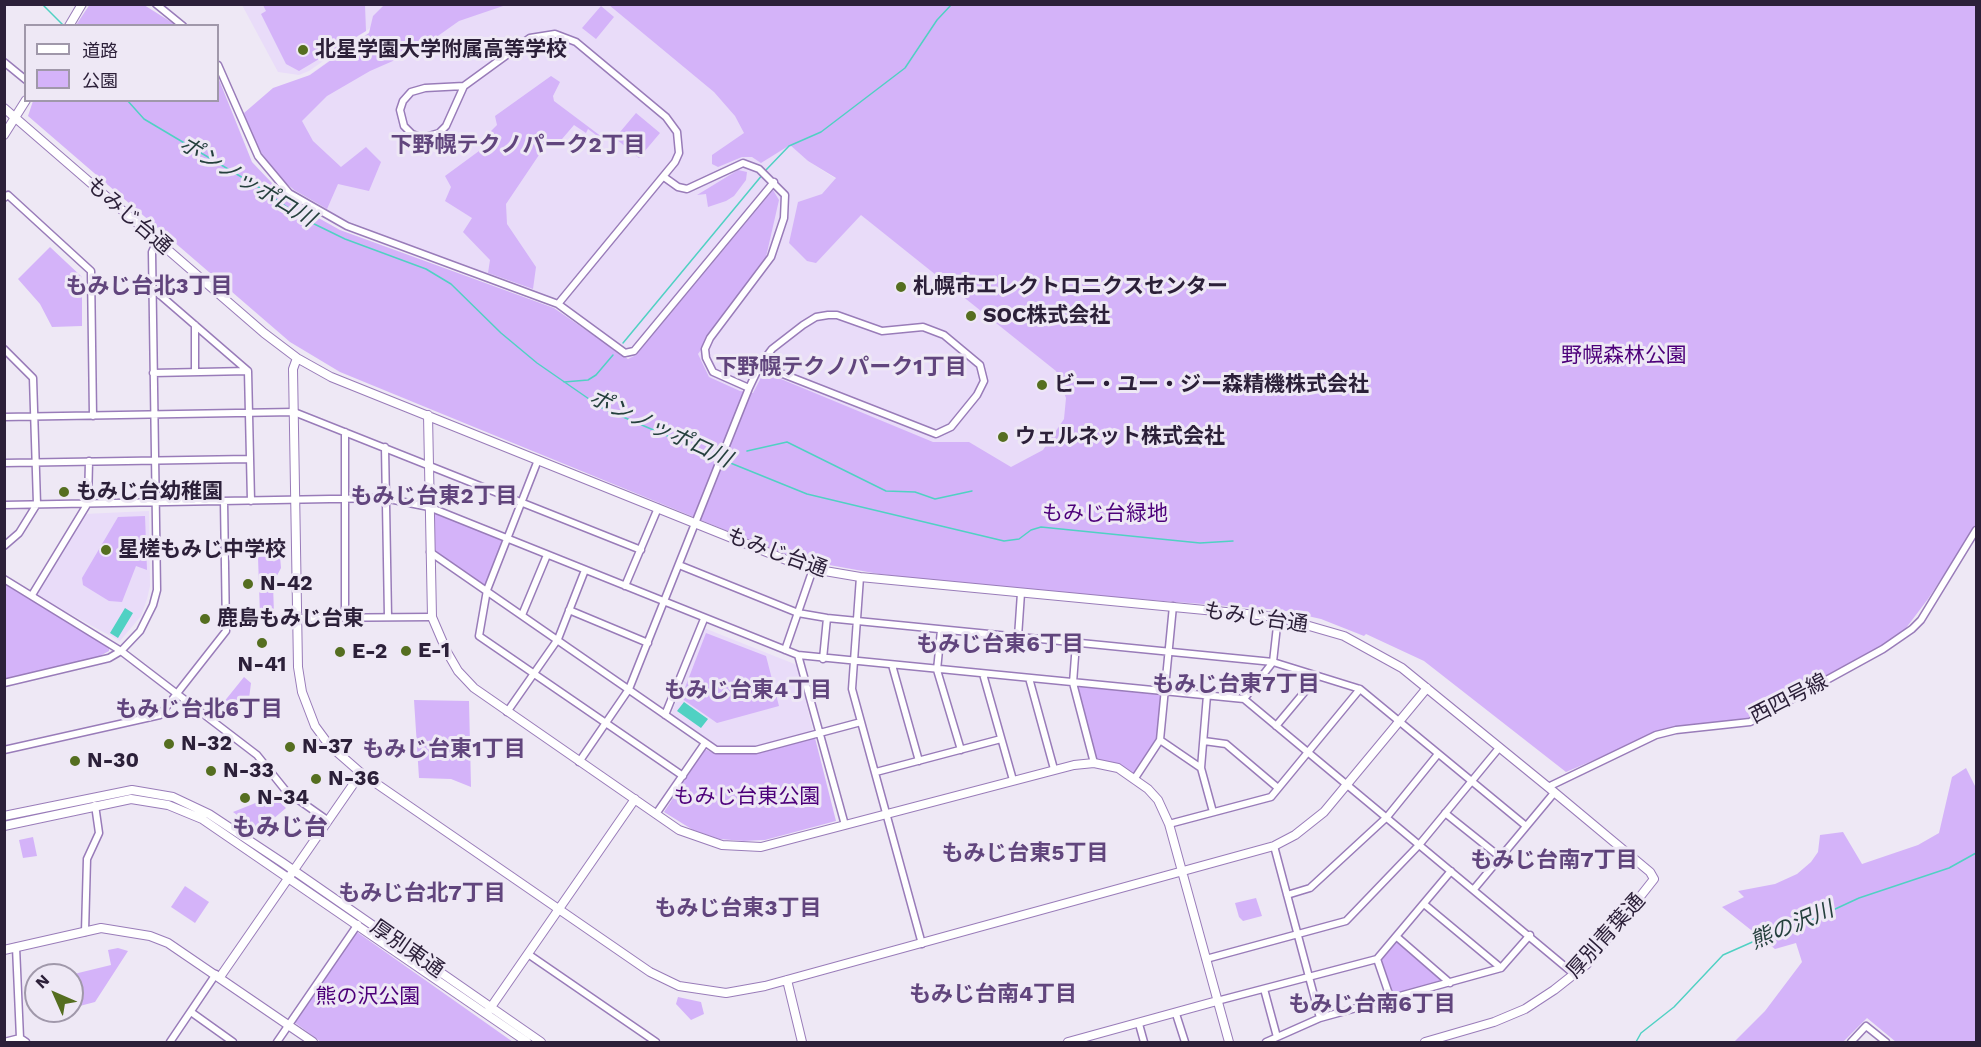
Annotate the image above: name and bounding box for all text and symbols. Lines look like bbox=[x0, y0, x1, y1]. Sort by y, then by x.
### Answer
legend bbox=[24, 24, 219, 102]
place label: 北星学園大学附属高等学校 bbox=[315, 37, 567, 63]
text: 道路 bbox=[82, 40, 118, 61]
marker: 北星学園大学附属高等学校 bbox=[296, 43, 310, 57]
text: 公園 bbox=[82, 70, 118, 91]
water label: ポンノッポロ川 bbox=[174, 131, 320, 233]
district label: 下野幌テクノパーク2丁目 bbox=[390, 133, 646, 159]
street label: もみじ台通 bbox=[81, 172, 177, 260]
district label: もみじ台北3丁目 bbox=[65, 274, 233, 300]
place label: 札幌市エレクトロニクスセンター bbox=[913, 274, 1228, 300]
marker: 札幌市エレクトロニクスセンター bbox=[894, 280, 908, 294]
place label: SOC株式会社 bbox=[983, 303, 1110, 329]
marker: SOC株式会社 bbox=[964, 309, 978, 323]
park label: 野幌森林公園 bbox=[1561, 343, 1687, 369]
district label: 下野幌テクノパーク1丁目 bbox=[715, 355, 967, 381]
place label: ビー・ユー・ジー森精機株式会社 bbox=[1054, 372, 1369, 398]
marker: ビー・ユー・ジー森精機株式会社 bbox=[1035, 378, 1049, 392]
water label: ポンノッポロ川 bbox=[585, 384, 735, 474]
place label: ウェルネット株式会社 bbox=[1015, 424, 1225, 450]
marker: ウェルネット株式会社 bbox=[996, 430, 1010, 444]
place label: もみじ台幼稚園 bbox=[76, 479, 223, 505]
district label: もみじ台東2丁目 bbox=[350, 484, 518, 510]
marker: もみじ台幼稚園 bbox=[57, 485, 71, 499]
park label: もみじ台緑地 bbox=[1042, 501, 1168, 527]
street label: もみじ台通 bbox=[723, 523, 831, 583]
place label: 星槎もみじ中学校 bbox=[118, 537, 286, 563]
marker: 星槎もみじ中学校 bbox=[99, 543, 113, 557]
place label: N-42 bbox=[260, 571, 312, 597]
marker: N-42 bbox=[241, 577, 255, 591]
street label: もみじ台通 bbox=[1202, 598, 1310, 638]
place label: 鹿島もみじ台東 bbox=[217, 606, 364, 632]
marker: 鹿島もみじ台東 bbox=[198, 612, 212, 626]
district label: もみじ台東6丁目 bbox=[916, 632, 1084, 658]
marker: N-41 bbox=[255, 636, 269, 650]
place label: E-1 bbox=[418, 638, 450, 664]
place label: E-2 bbox=[352, 639, 387, 665]
marker: E-1 bbox=[399, 644, 413, 658]
marker: E-2 bbox=[333, 645, 347, 659]
place label: N-41 bbox=[238, 652, 286, 678]
street label: 西四号線 bbox=[1746, 669, 1832, 729]
district label: もみじ台東7丁目 bbox=[1152, 672, 1320, 698]
district label: もみじ台東4丁目 bbox=[664, 678, 832, 704]
district label: もみじ台北6丁目 bbox=[115, 697, 283, 723]
place label: N-32 bbox=[181, 731, 232, 757]
place label: N-37 bbox=[302, 734, 353, 760]
marker: N-32 bbox=[162, 737, 176, 751]
district label: もみじ台東1丁目 bbox=[362, 737, 526, 763]
marker: N-37 bbox=[283, 740, 297, 754]
place label: N-30 bbox=[87, 748, 139, 774]
marker: N-30 bbox=[68, 754, 82, 768]
place label: N-33 bbox=[223, 758, 274, 784]
marker: N-33 bbox=[204, 764, 218, 778]
place label: N-36 bbox=[328, 766, 379, 792]
marker: N-36 bbox=[309, 772, 323, 786]
park label: もみじ台東公園 bbox=[674, 784, 820, 810]
place label: N-34 bbox=[257, 785, 309, 811]
marker: N-34 bbox=[238, 791, 252, 805]
district label: もみじ台 bbox=[232, 814, 328, 842]
district label: もみじ台東5丁目 bbox=[942, 841, 1108, 867]
district label: もみじ台南7丁目 bbox=[1470, 848, 1638, 874]
district label: もみじ台北7丁目 bbox=[338, 881, 506, 907]
street label: 厚別青葉通 bbox=[1562, 889, 1650, 983]
district label: もみじ台東3丁目 bbox=[654, 896, 822, 922]
water label: 熊の沢川 bbox=[1746, 897, 1838, 955]
street label: 厚別東通 bbox=[365, 915, 449, 983]
north arrow bbox=[24, 963, 84, 1023]
text: N bbox=[31, 970, 53, 992]
district label: もみじ台南4丁目 bbox=[909, 982, 1077, 1008]
park label: 熊の沢公園 bbox=[316, 984, 420, 1010]
district label: もみじ台南6丁目 bbox=[1288, 992, 1456, 1018]

